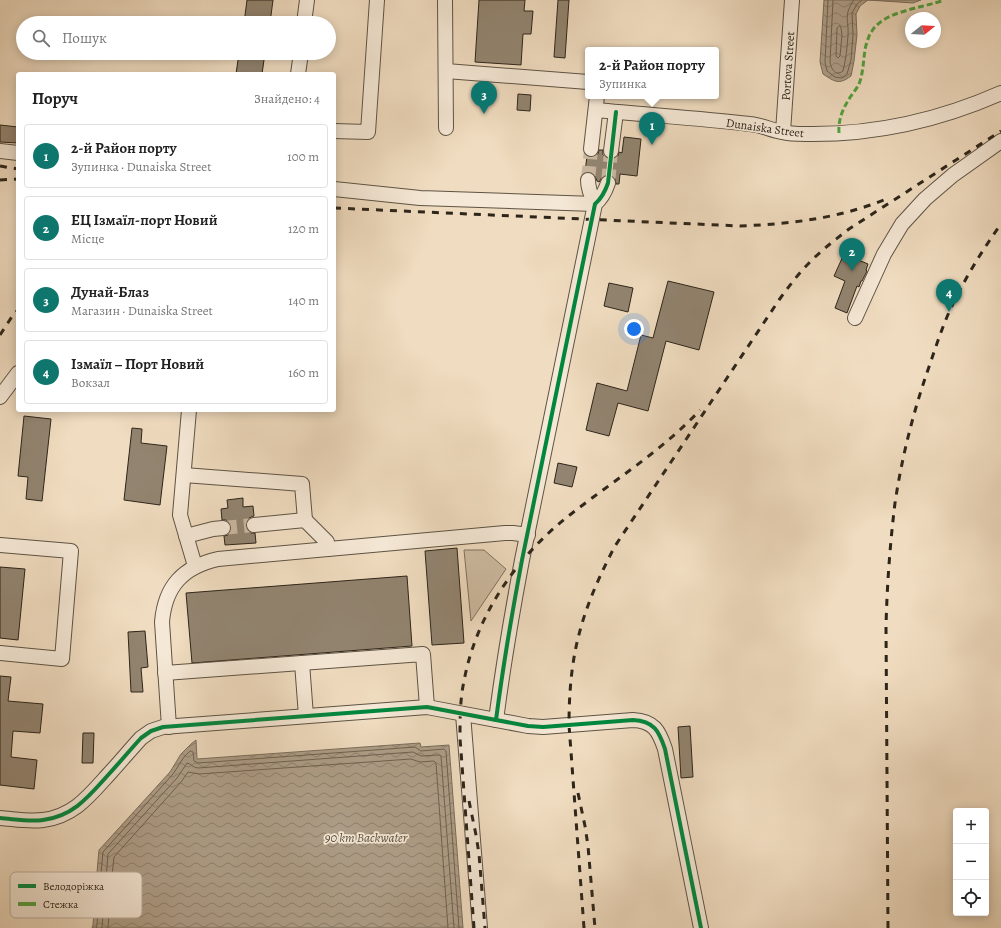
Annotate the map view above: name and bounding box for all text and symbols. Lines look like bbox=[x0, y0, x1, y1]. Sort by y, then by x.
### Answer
north arrow bbox=[905, 12, 941, 48]
search box bbox=[16, 16, 336, 60]
icon: search bbox=[30, 27, 52, 49]
text: Пошук bbox=[62, 28, 107, 48]
street label: Portova Street bbox=[778, 31, 798, 101]
popup bbox=[585, 47, 719, 99]
text: 2-й Район порту bbox=[599, 55, 705, 75]
text: Зупинка bbox=[599, 75, 647, 92]
pin: 3 bbox=[471, 81, 497, 114]
text: Поруч bbox=[32, 87, 78, 110]
text: Знайдено: 4 bbox=[254, 90, 320, 107]
pin: 1 bbox=[639, 112, 665, 145]
street label: Dunaiska Street bbox=[725, 115, 805, 141]
text: 2-й Район порту bbox=[71, 138, 177, 158]
text: 1 bbox=[44, 148, 48, 165]
text: 100 m bbox=[287, 148, 319, 165]
text: Зупинка · Dunaiska Street bbox=[71, 158, 211, 175]
text: ЕЦ Ізмаїл-порт Новий bbox=[71, 210, 218, 230]
text: 2 bbox=[43, 220, 49, 237]
text: 120 m bbox=[288, 220, 319, 237]
text: Місце bbox=[71, 230, 104, 247]
pin: 2 bbox=[839, 238, 865, 271]
pin: 4 bbox=[936, 279, 962, 312]
text: Дунай-Блаз bbox=[71, 282, 149, 302]
text: 3 bbox=[43, 292, 49, 309]
text: 140 m bbox=[288, 292, 319, 309]
text: Магазин · Dunaiska Street bbox=[71, 302, 213, 319]
your location bbox=[624, 319, 644, 339]
text: Ізмаїл – Порт Новий bbox=[71, 354, 204, 374]
text: 4 bbox=[43, 364, 49, 381]
text: 160 m bbox=[288, 364, 319, 381]
text: Вокзал bbox=[71, 374, 110, 391]
map controls bbox=[953, 808, 989, 916]
button: + bbox=[953, 808, 989, 844]
water label: 90 km Backwater bbox=[325, 829, 408, 846]
button: − bbox=[953, 844, 989, 880]
legend bbox=[10, 872, 142, 918]
text: Велодоріжка bbox=[43, 879, 105, 894]
button: locate bbox=[953, 880, 989, 916]
text: Стежка bbox=[43, 897, 79, 912]

